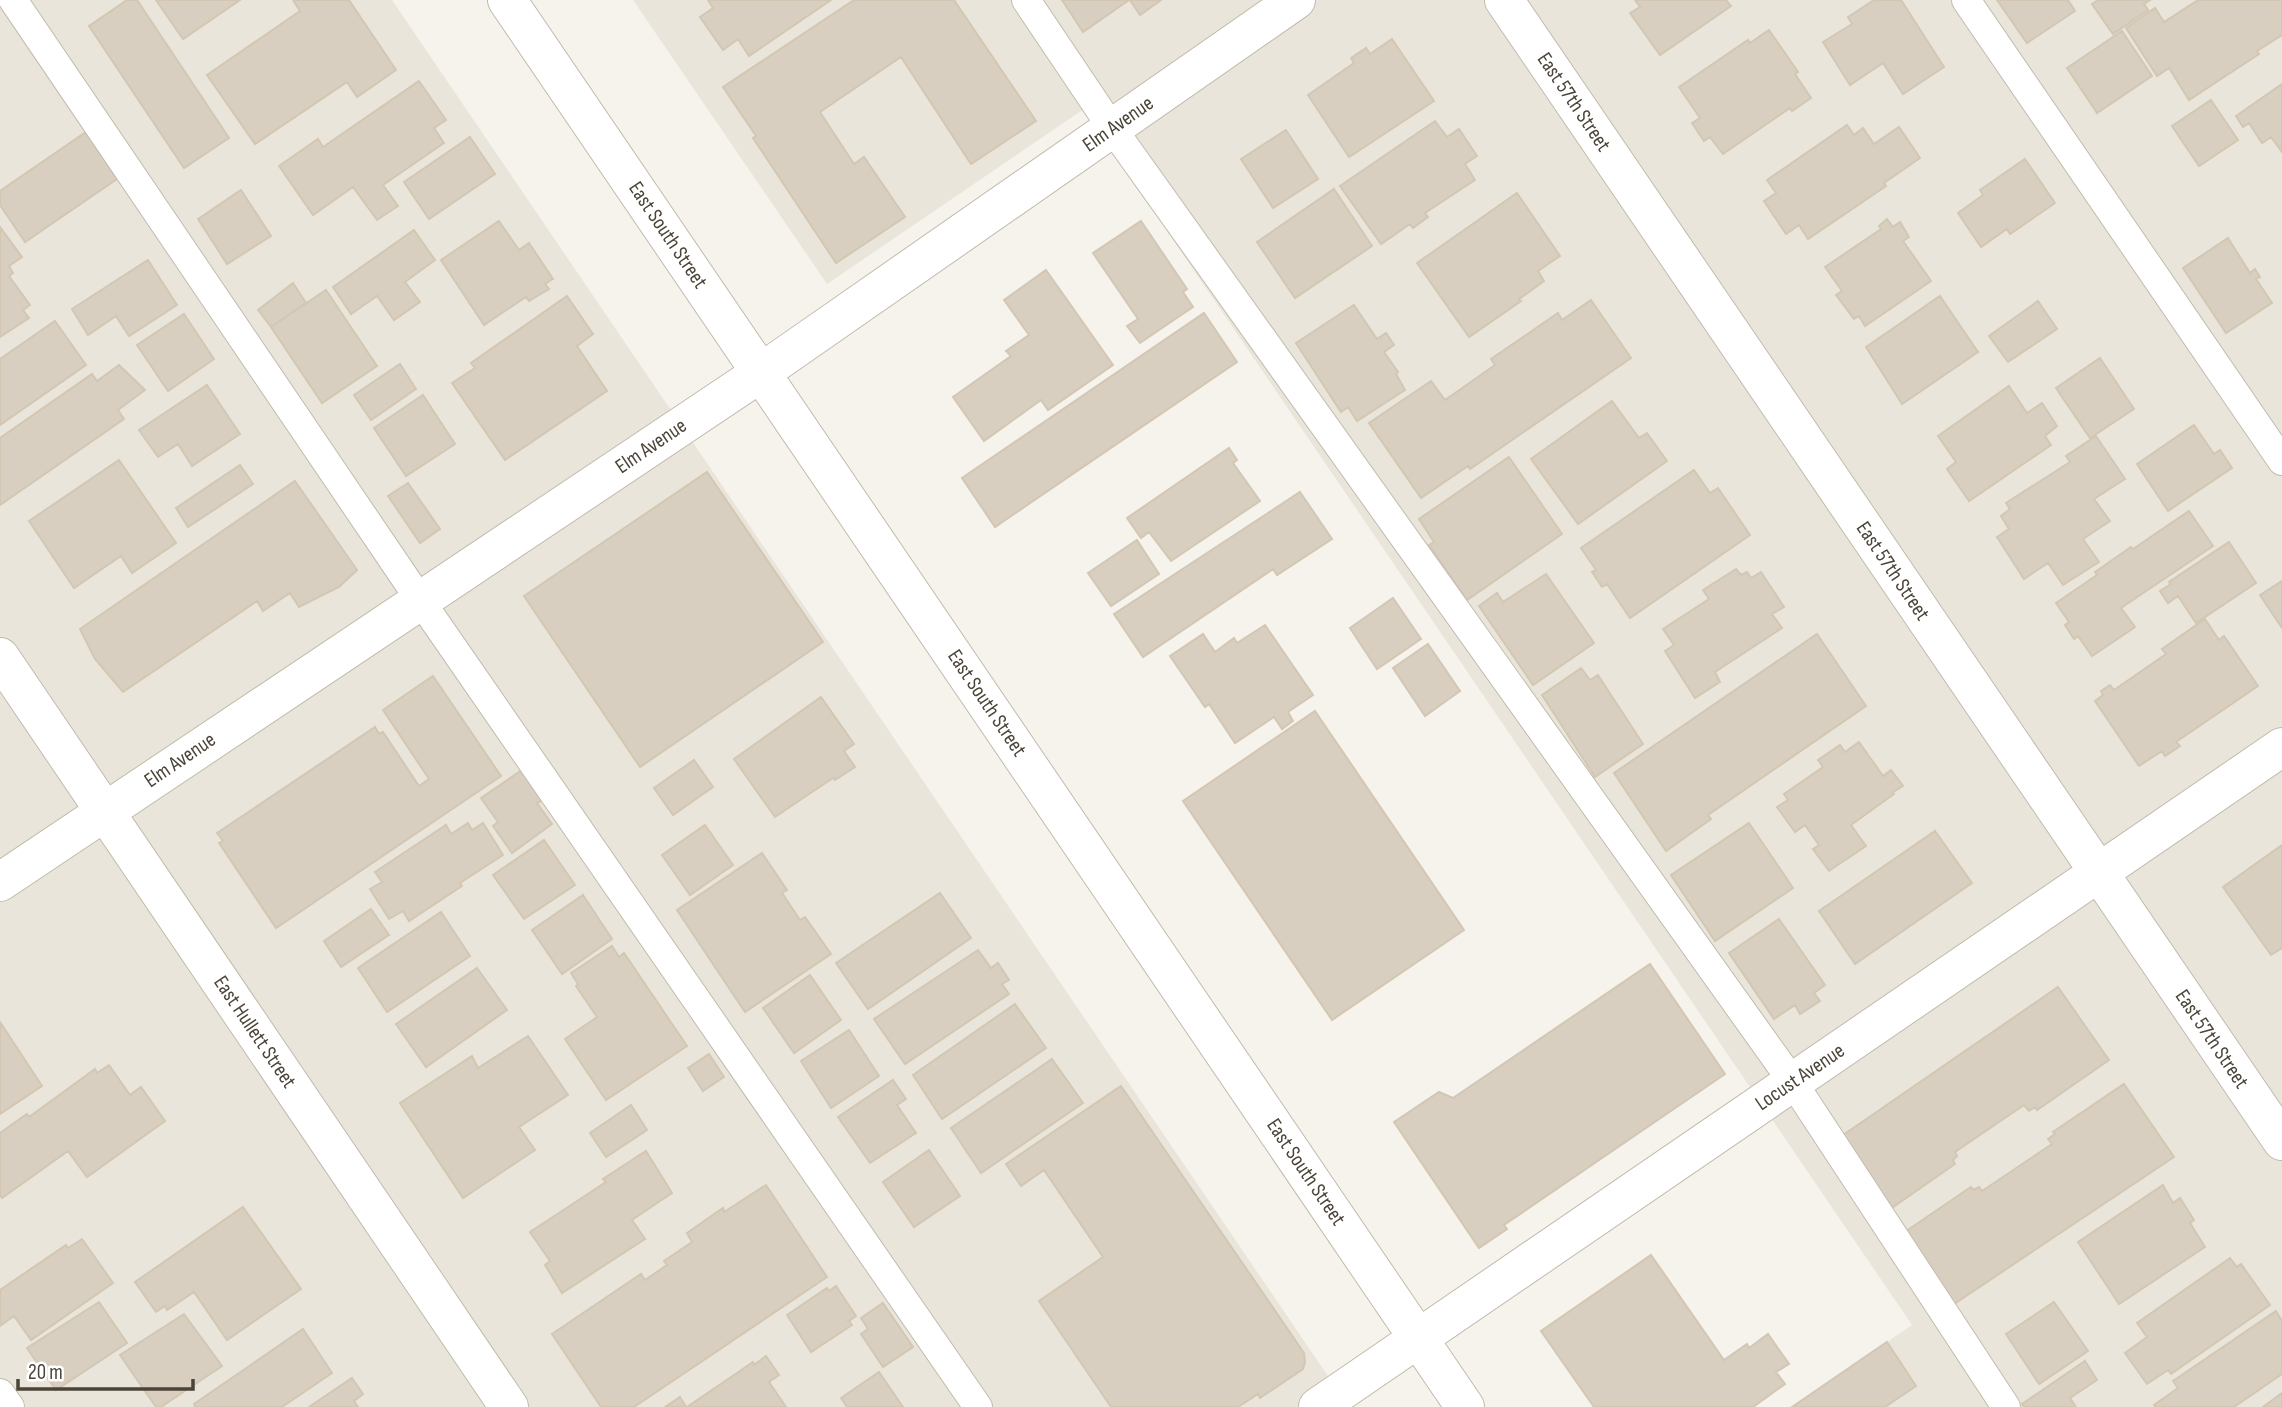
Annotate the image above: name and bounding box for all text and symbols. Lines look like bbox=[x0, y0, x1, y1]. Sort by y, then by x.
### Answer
street label: East 57th Street bbox=[1532, 48, 1616, 156]
street label: Elm Avenue bbox=[1078, 91, 1158, 157]
street label: East South Street bbox=[623, 177, 713, 293]
street label: Elm Avenue bbox=[611, 413, 691, 479]
street label: East 57th Street bbox=[1851, 517, 1935, 625]
street label: East South Street bbox=[942, 645, 1032, 761]
street label: Elm Avenue bbox=[140, 727, 220, 793]
street label: East Hullett Street bbox=[208, 971, 302, 1093]
street label: East 57th Street bbox=[2170, 985, 2254, 1093]
street label: Locust Avenue bbox=[1751, 1038, 1849, 1116]
street label: East South Street bbox=[1261, 1114, 1351, 1230]
scale bar bbox=[18, 1348, 192, 1392]
text: 20 m bbox=[28, 1360, 63, 1385]

